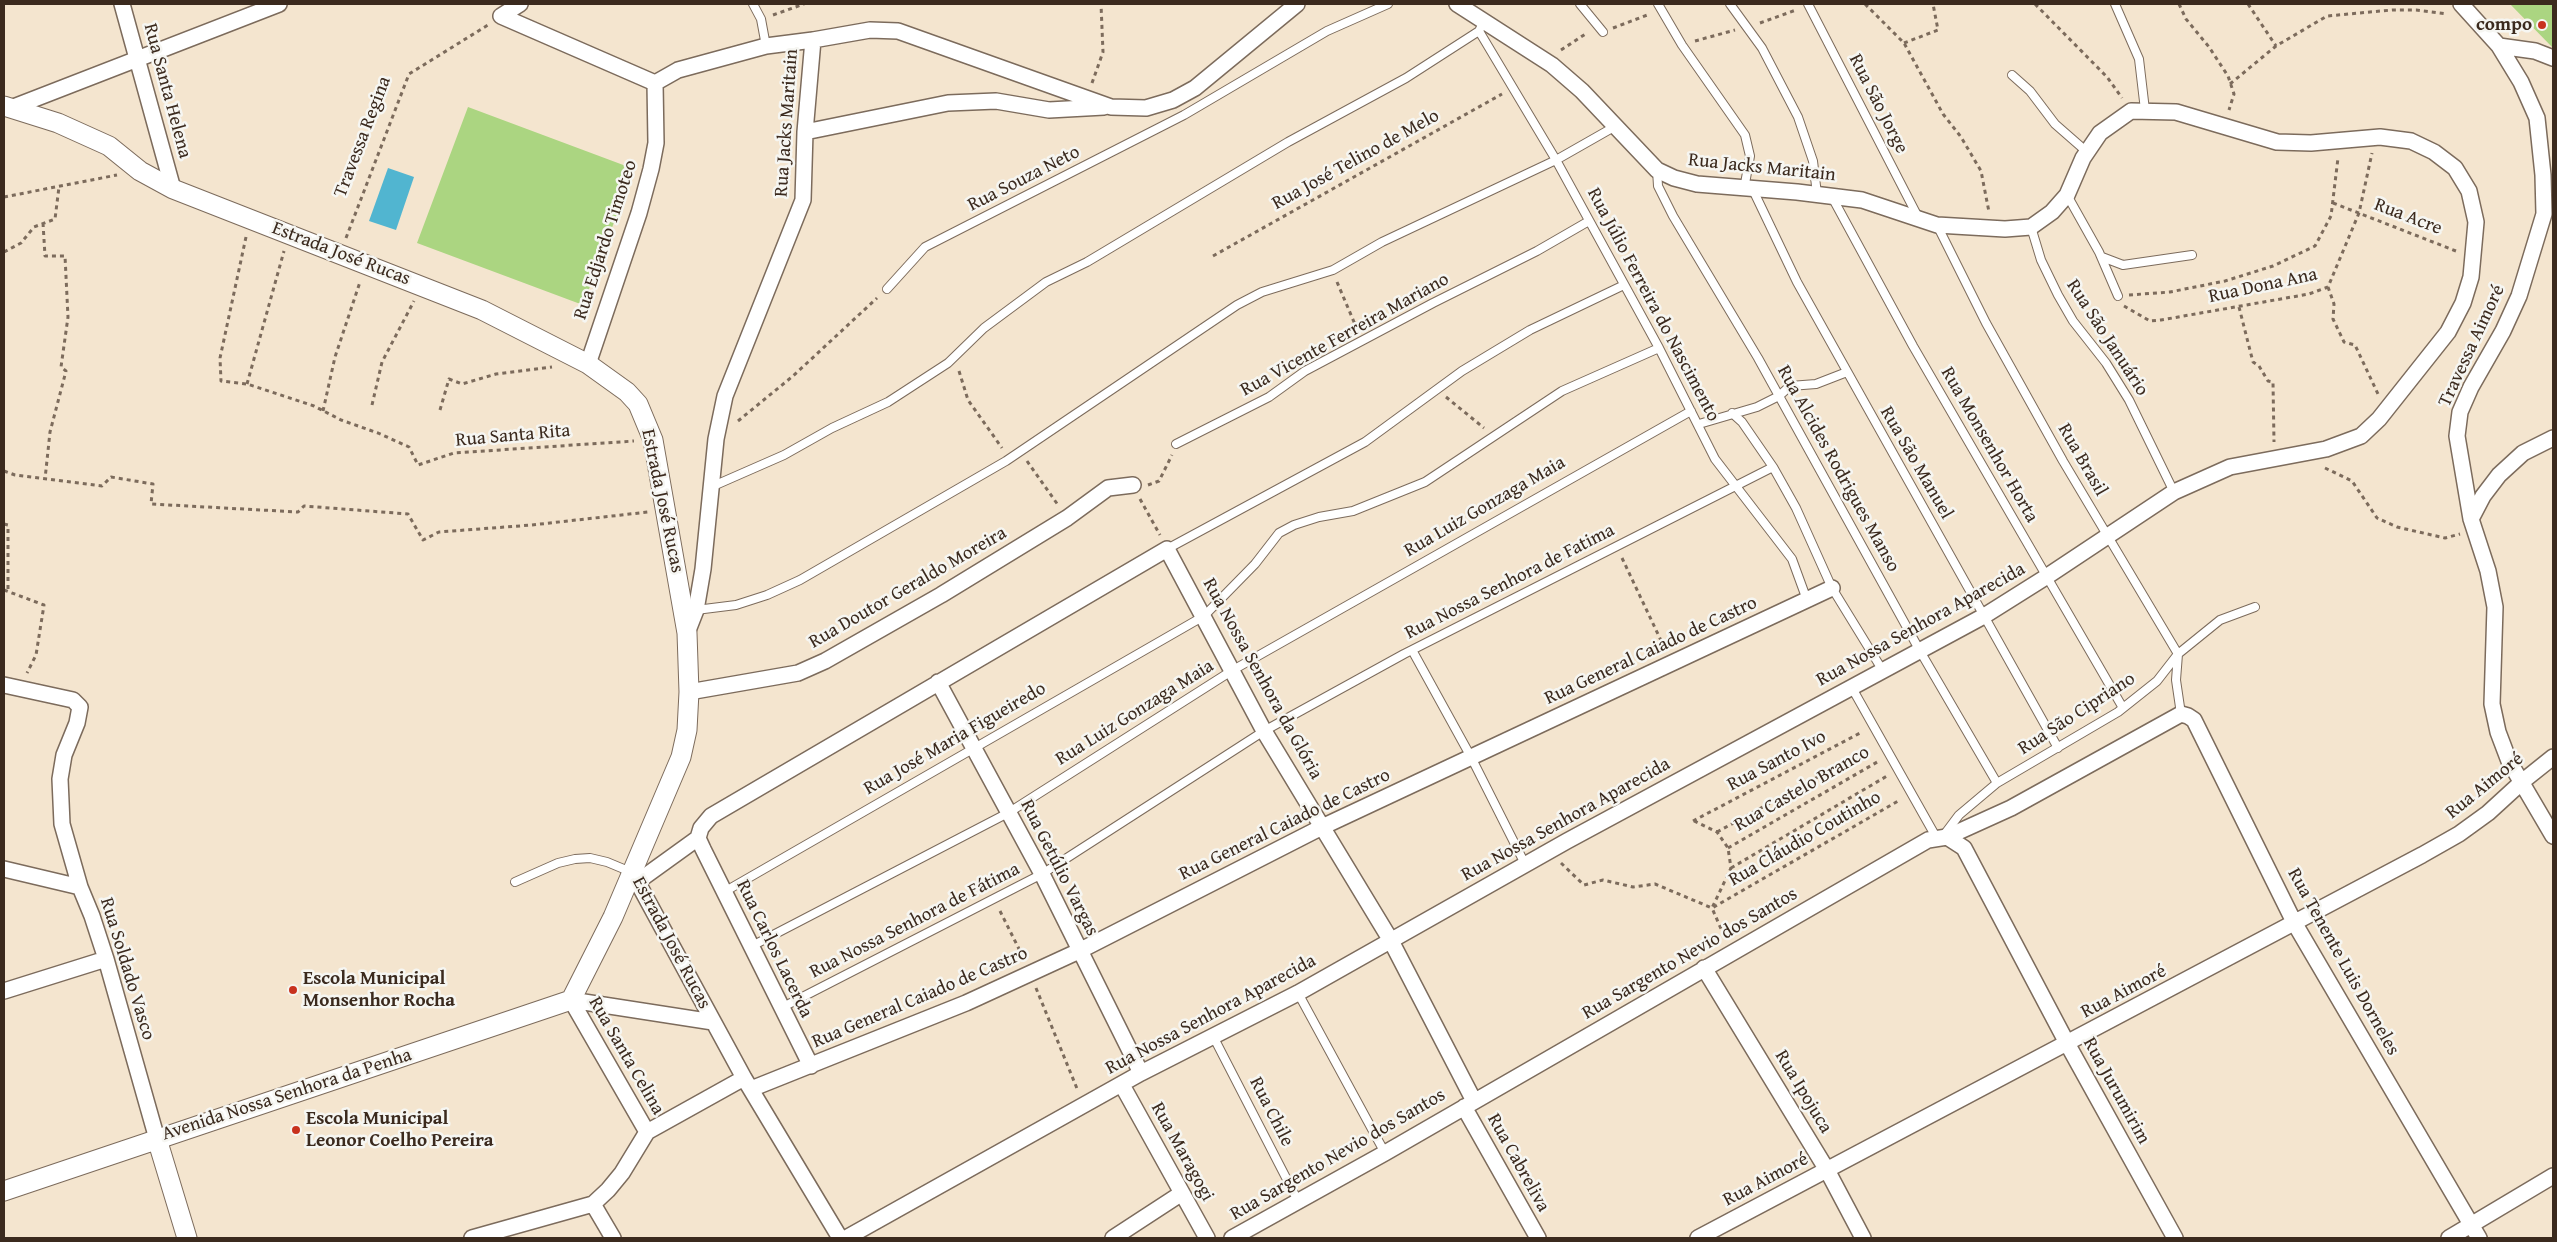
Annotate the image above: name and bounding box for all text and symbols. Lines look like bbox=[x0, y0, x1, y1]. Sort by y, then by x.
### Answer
place label: compo bbox=[2476, 14, 2532, 36]
marker: compo bbox=[2536, 19, 2548, 31]
street label: Rua Santa Helena bbox=[138, 21, 196, 161]
street label: Rua Jacks Maritain bbox=[770, 48, 804, 198]
street label: Rua São Jorge bbox=[1843, 51, 1913, 157]
street label: Travessa Regina bbox=[330, 73, 396, 201]
street label: Rua José Telino de Melo bbox=[1268, 105, 1444, 215]
street label: Rua Souza Neto bbox=[964, 141, 1084, 217]
street label: Rua Jacks Maritain bbox=[1687, 149, 1837, 187]
street label: Rua Edjardo Timoteo bbox=[569, 157, 643, 323]
street label: Rua Júlio Ferreira do Nascimento bbox=[1582, 184, 1724, 426]
street label: Rua Acre bbox=[2371, 194, 2445, 240]
street label: Estrada José Rucas bbox=[269, 217, 413, 291]
street label: Rua Dona Ana bbox=[2207, 263, 2319, 309]
street label: Rua Vicente Ferreira Mariano bbox=[1237, 268, 1453, 402]
street label: Rua São Januário bbox=[2061, 275, 2153, 401]
street label: Travessa Aimoré bbox=[2434, 281, 2510, 411]
street label: Rua Alcides Rodrigues Manso bbox=[1772, 362, 1904, 576]
street label: Rua Monsenhor Horta bbox=[1935, 363, 2043, 527]
street label: Rua São Manuel bbox=[1875, 403, 1957, 523]
street label: Rua Santa Rita bbox=[455, 420, 571, 452]
street label: Rua Brasil bbox=[2052, 420, 2112, 500]
street label: Estrada José Rucas bbox=[636, 427, 688, 575]
street label: Rua Luiz Gonzaga Maia bbox=[1400, 452, 1570, 562]
street label: Rua Nossa Senhora de Fatima bbox=[1401, 519, 1619, 645]
street label: Rua Doutor Geraldo Moreira bbox=[805, 522, 1011, 654]
street label: Rua Nossa Senhora Aparecida bbox=[1813, 558, 2029, 692]
street label: Rua Nossa Senhora da Glória bbox=[1197, 574, 1327, 784]
street label: Rua General Caiado de Castro bbox=[1541, 592, 1761, 710]
street label: Rua Luiz Gonzaga Maia bbox=[1052, 655, 1218, 771]
street label: Rua São Cipriano bbox=[2014, 668, 2140, 760]
street label: Rua José Maria Figueiredo bbox=[860, 678, 1050, 800]
street label: Rua Santo Ivo bbox=[1724, 725, 1830, 797]
street label: Rua Castelo Branco bbox=[1730, 741, 1874, 837]
street label: Rua Aimoré bbox=[2442, 748, 2528, 824]
street label: Rua Nossa Senhora Aparecida bbox=[1458, 753, 1674, 887]
street label: Rua General Caiado de Castro bbox=[1176, 764, 1394, 886]
street label: Rua Cláudio Coutinho bbox=[1725, 786, 1885, 892]
street label: Rua Getúlio Vargas bbox=[1015, 796, 1103, 940]
street label: Rua Nossa Senhora de Fátima bbox=[806, 858, 1024, 984]
street label: Rua Tenente Luis Dorneles bbox=[2282, 865, 2404, 1059]
street label: Estrada José Rucas bbox=[627, 873, 715, 1013]
street label: Rua Carlos Lacerda bbox=[731, 876, 817, 1022]
street label: Rua Sargento Nevio dos Santos bbox=[1578, 883, 1802, 1025]
street label: Rua Soldado Vasco bbox=[94, 895, 160, 1043]
street label: Rua General Caiado de Castro bbox=[809, 942, 1031, 1054]
street label: Rua Nossa Senhora Aparecida bbox=[1102, 950, 1320, 1080]
street label: Rua Aimoré bbox=[2078, 960, 2170, 1024]
place label: Escola Municipal Monsenhor Rocha bbox=[303, 968, 455, 1012]
marker: Escola Municipal Monsenhor Rocha bbox=[287, 984, 299, 996]
street label: Rua Santa Celina bbox=[583, 993, 669, 1119]
street label: Rua Jurumirim bbox=[2077, 1034, 2155, 1148]
street label: Avenida Nossa Senhora da Penha bbox=[159, 1044, 415, 1146]
street label: Rua Ipojuca bbox=[1769, 1046, 1837, 1138]
street label: Rua Chile bbox=[1244, 1073, 1298, 1151]
street label: Rua Sargento Nevio dos Santos bbox=[1226, 1084, 1450, 1226]
street label: Rua Maragogi bbox=[1145, 1099, 1219, 1205]
place label: Escola Municipal Leonor Coelho Pereira bbox=[306, 1108, 494, 1152]
street label: Rua Cabreliva bbox=[1482, 1110, 1554, 1216]
marker: Escola Municipal Leonor Coelho Pereira bbox=[290, 1124, 302, 1136]
street label: Rua Aimoré bbox=[1720, 1148, 1812, 1212]

